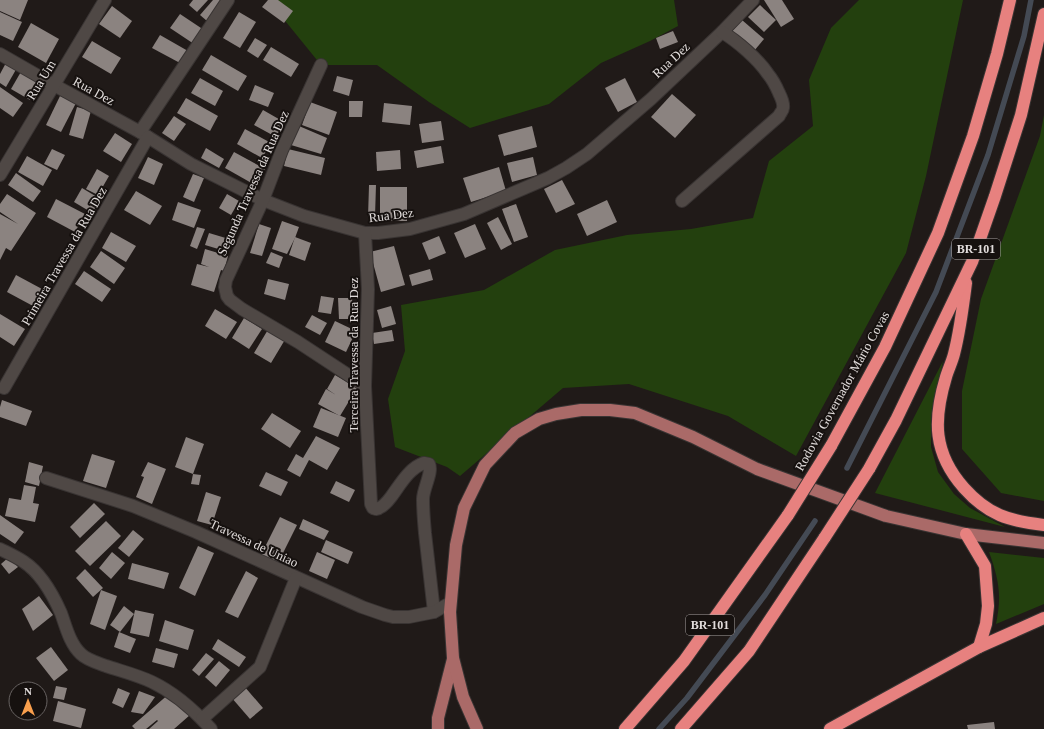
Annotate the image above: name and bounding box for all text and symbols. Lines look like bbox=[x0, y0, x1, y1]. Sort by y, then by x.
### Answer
street label: Rua Dez bbox=[649, 39, 693, 81]
street label: Rua Um bbox=[23, 57, 59, 103]
street label: Rua Dez bbox=[71, 74, 118, 109]
street label: Segunda Travessa da Rua Dez bbox=[214, 108, 292, 258]
street label: Primeira Travessa da Rua Dez bbox=[18, 184, 110, 328]
street label: Rua Dez bbox=[368, 205, 415, 225]
road number: BR-101 bbox=[952, 239, 1000, 259]
street label: Terceira Travessa da Rua Dez bbox=[346, 277, 361, 433]
street label: Rodovia Governador Mário Covas bbox=[792, 309, 892, 473]
street label: Travessa de Uniao bbox=[207, 516, 301, 570]
road number: BR-101 bbox=[686, 615, 734, 635]
north arrow bbox=[8, 681, 48, 721]
text: N bbox=[24, 685, 32, 697]

